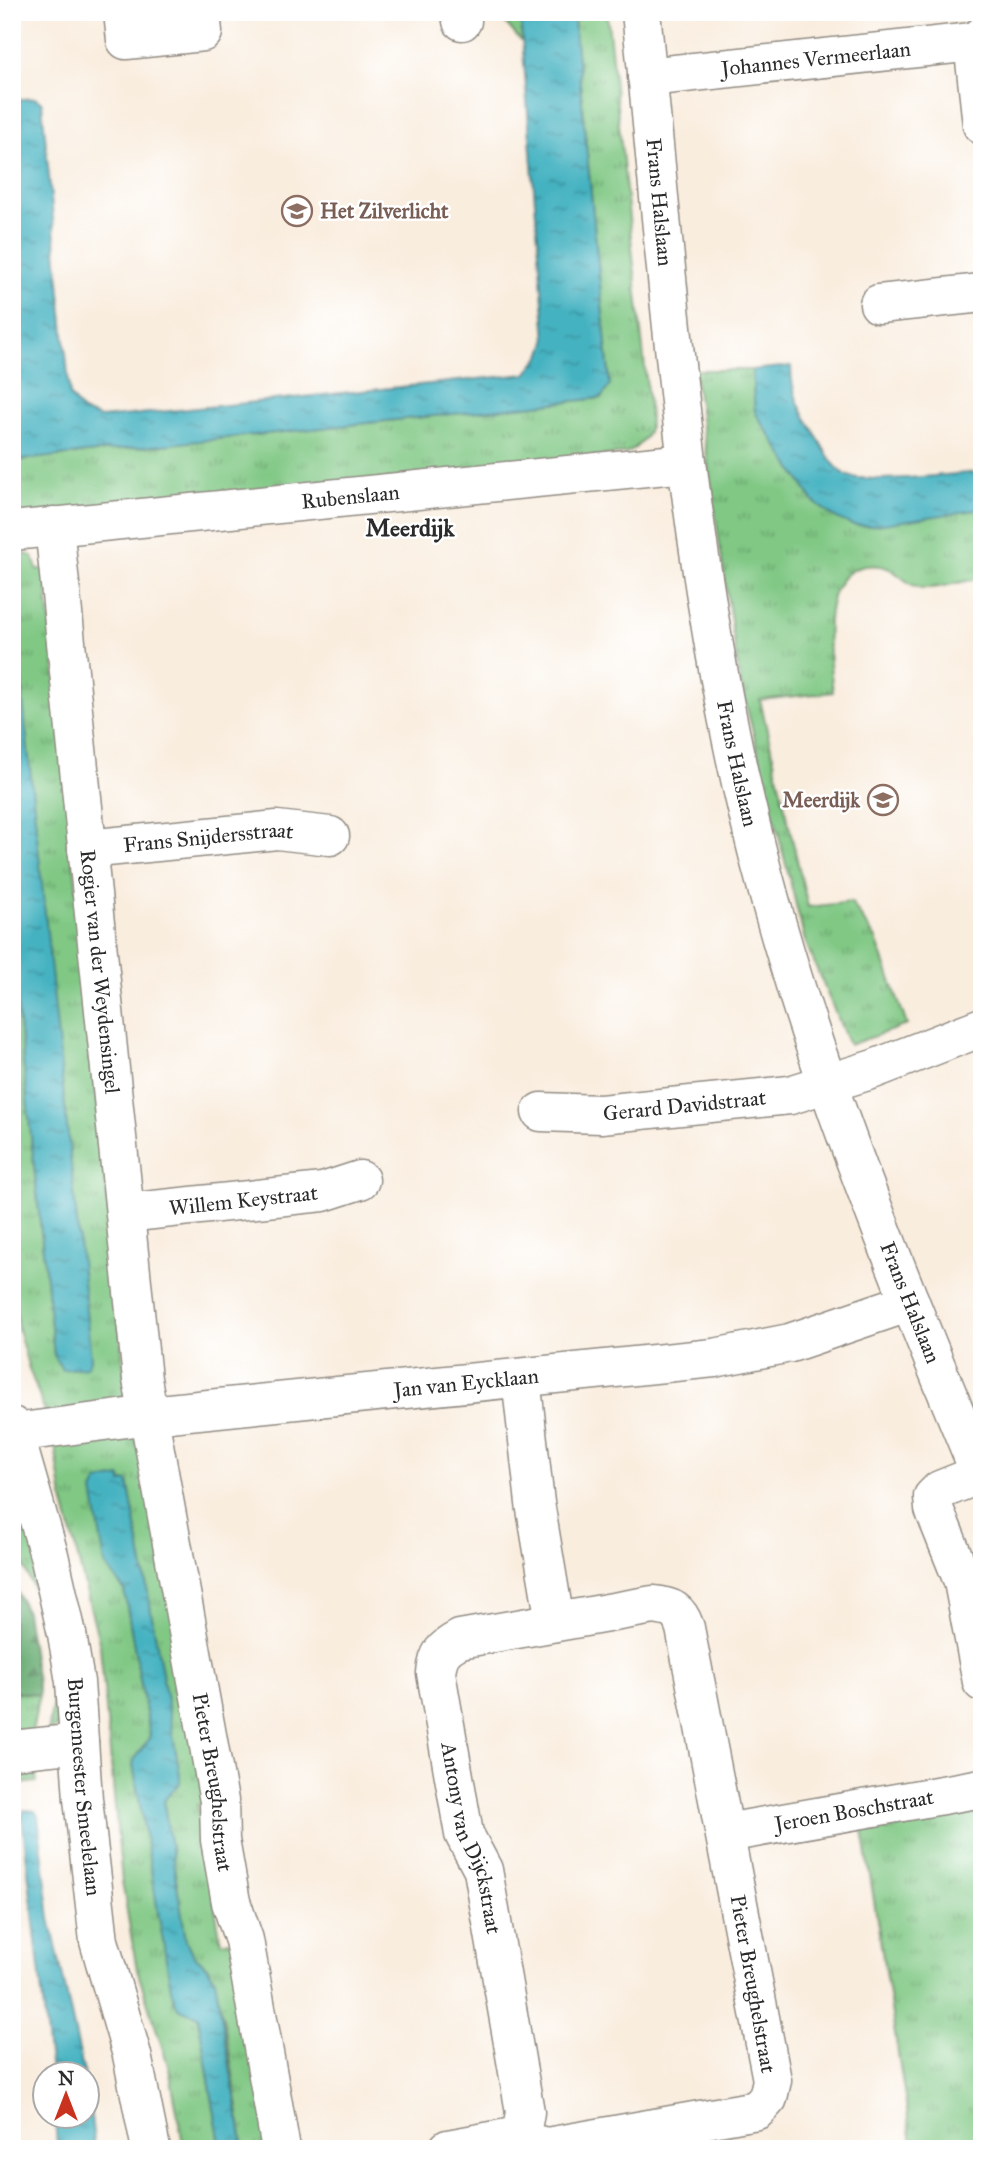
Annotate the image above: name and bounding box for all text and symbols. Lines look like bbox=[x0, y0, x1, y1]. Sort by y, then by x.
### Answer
street label: Johannes Vermeerlaan bbox=[718, 36, 912, 82]
street label: Frans Halslaan bbox=[640, 137, 679, 267]
school or university icon: Het Zilverlicht bbox=[280, 194, 314, 228]
place label: Het Zilverlicht bbox=[320, 198, 449, 224]
street label: Rubenslaan bbox=[300, 479, 401, 515]
district label: Meerdijk bbox=[366, 513, 455, 543]
street label: Frans Halslaan bbox=[711, 698, 764, 829]
school or university icon: Meerdijk bbox=[866, 783, 900, 817]
place label: Meerdijk bbox=[782, 787, 861, 813]
street label: Frans Snijdersstraat bbox=[122, 817, 295, 858]
street label: Rogier van der Weydensingel bbox=[74, 848, 126, 1095]
street label: Gerard Davidstraat bbox=[602, 1084, 768, 1127]
street label: Willem Keystraat bbox=[168, 1180, 320, 1221]
street label: Frans Halslaan bbox=[874, 1238, 946, 1367]
street label: Jan van Eycklaan bbox=[391, 1363, 540, 1403]
street label: Burgemeester Smeelelaan bbox=[62, 1677, 107, 1897]
street label: Pieter Breughelstraat bbox=[187, 1691, 238, 1874]
street label: Antony van Dijckstraat bbox=[435, 1739, 507, 1936]
street label: Jeroen Boschstraat bbox=[771, 1784, 936, 1838]
street label: Pieter Breughelstraat bbox=[725, 1893, 782, 2076]
north arrow bbox=[32, 2060, 102, 2130]
text: N bbox=[58, 2067, 74, 2090]

